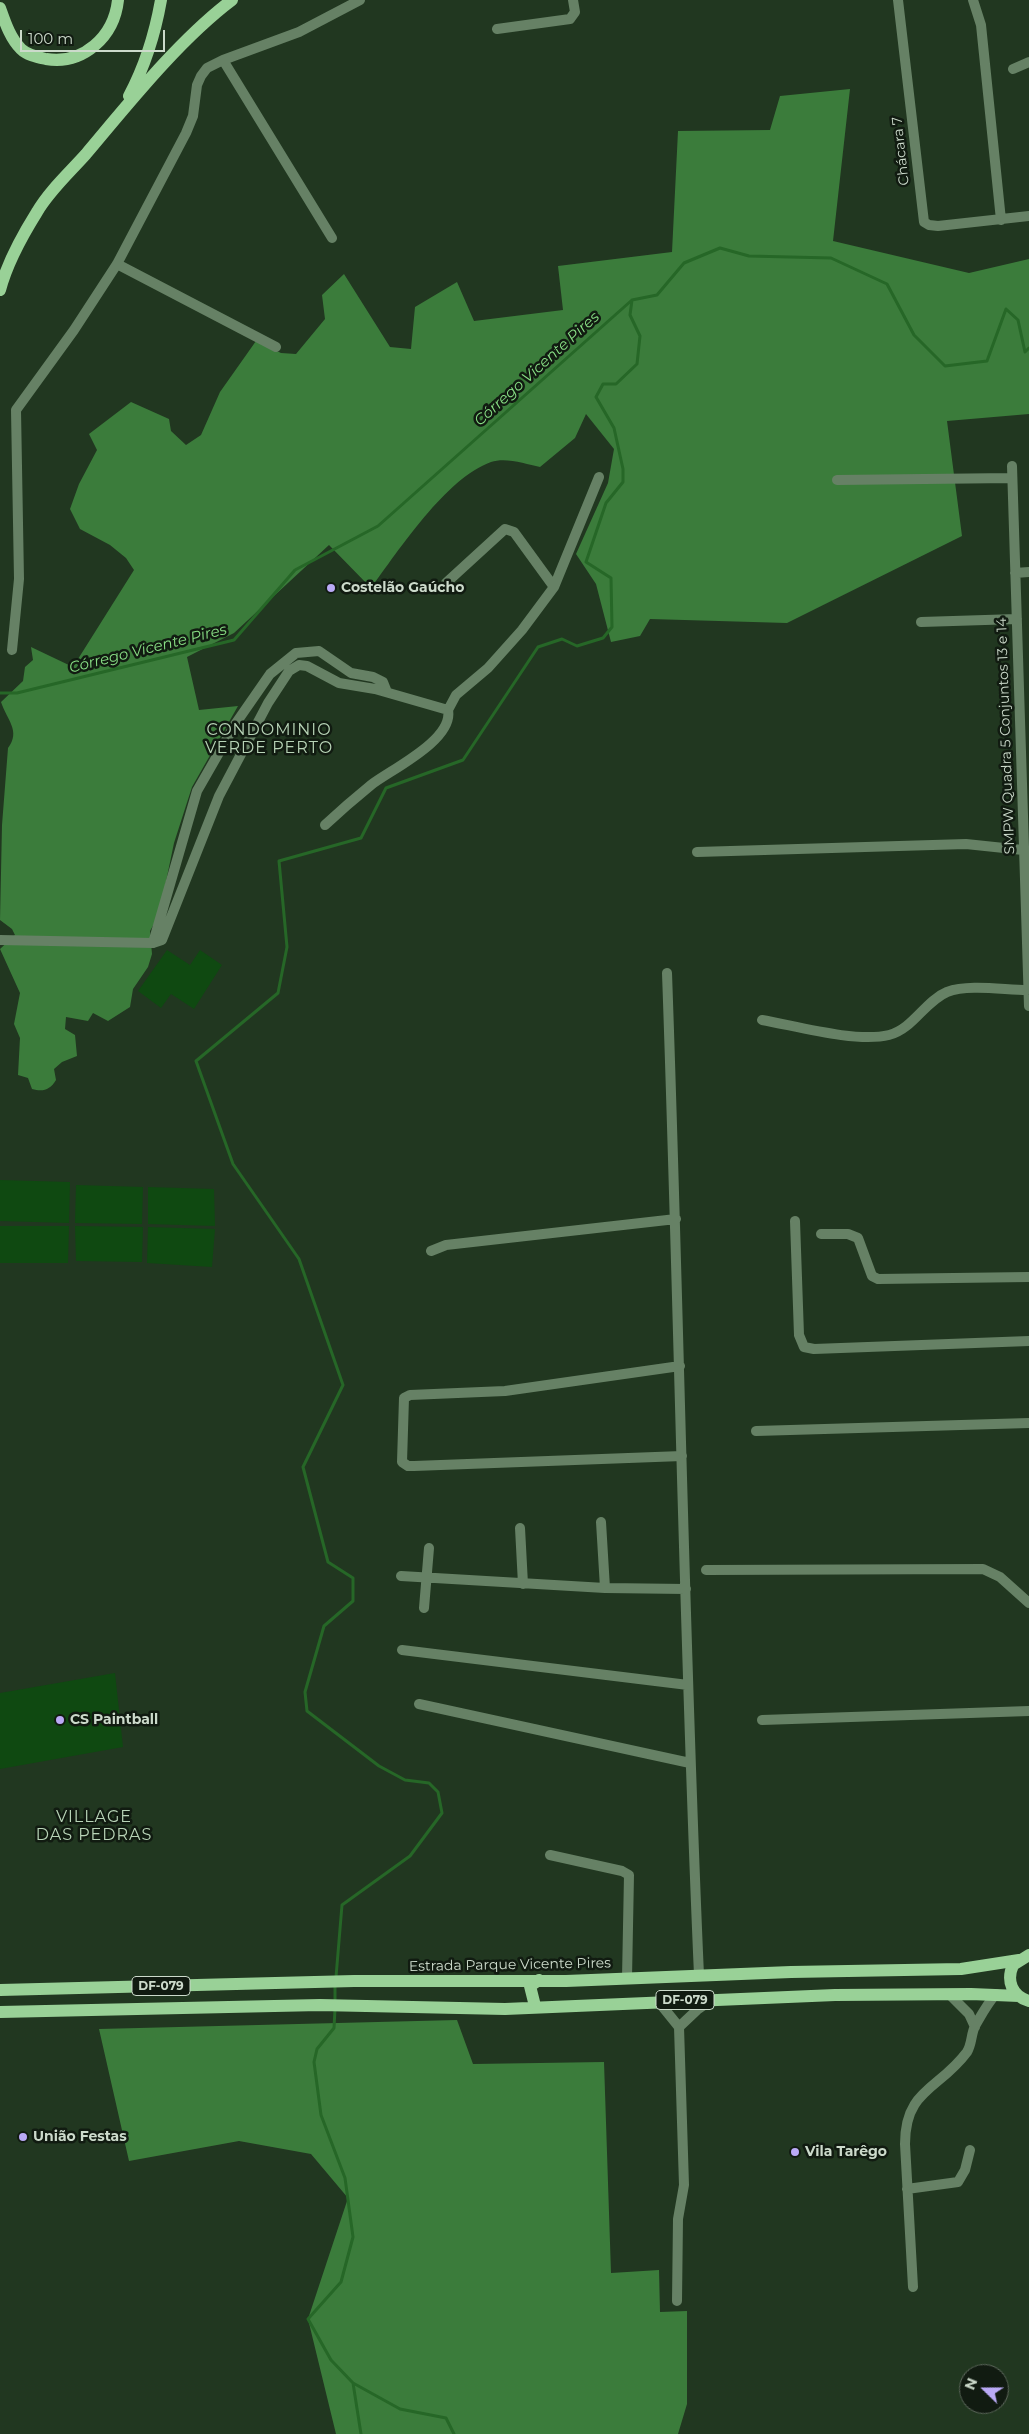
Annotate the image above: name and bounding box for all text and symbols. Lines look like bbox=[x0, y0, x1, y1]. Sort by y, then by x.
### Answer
scale bar bbox=[22, 20, 168, 52]
text: 100 m bbox=[28, 29, 73, 48]
street label: Chácara 7 bbox=[889, 116, 913, 186]
water label: Córrego Vicente Pires bbox=[471, 308, 603, 430]
place label: Costelão Gaúcho bbox=[341, 580, 464, 596]
marker: Costelão Gaúcho bbox=[325, 582, 337, 594]
street label: SMPW Quadra 5 Conjuntos 13 e 14 bbox=[993, 617, 1019, 855]
water label: Córrego Vicente Pires bbox=[67, 621, 229, 677]
district label: CONDOMINIO VERDE PERTO bbox=[204, 720, 334, 758]
place label: CS Paintball bbox=[70, 1712, 158, 1728]
marker: CS Paintball bbox=[54, 1714, 66, 1726]
district label: VILLAGE DAS PEDRAS bbox=[34, 1807, 154, 1845]
street label: Estrada Parque Vicente Pires bbox=[409, 1955, 611, 1975]
road number: DF-079 bbox=[132, 1976, 190, 1995]
road number: DF-079 bbox=[656, 1990, 714, 2010]
place label: União Festas bbox=[33, 2129, 127, 2145]
marker: União Festas bbox=[17, 2131, 29, 2143]
place label: Vila Tarêgo bbox=[805, 2144, 887, 2160]
marker: Vila Tarêgo bbox=[789, 2146, 801, 2158]
north arrow bbox=[959, 2364, 1009, 2414]
text: N bbox=[961, 2375, 981, 2392]

